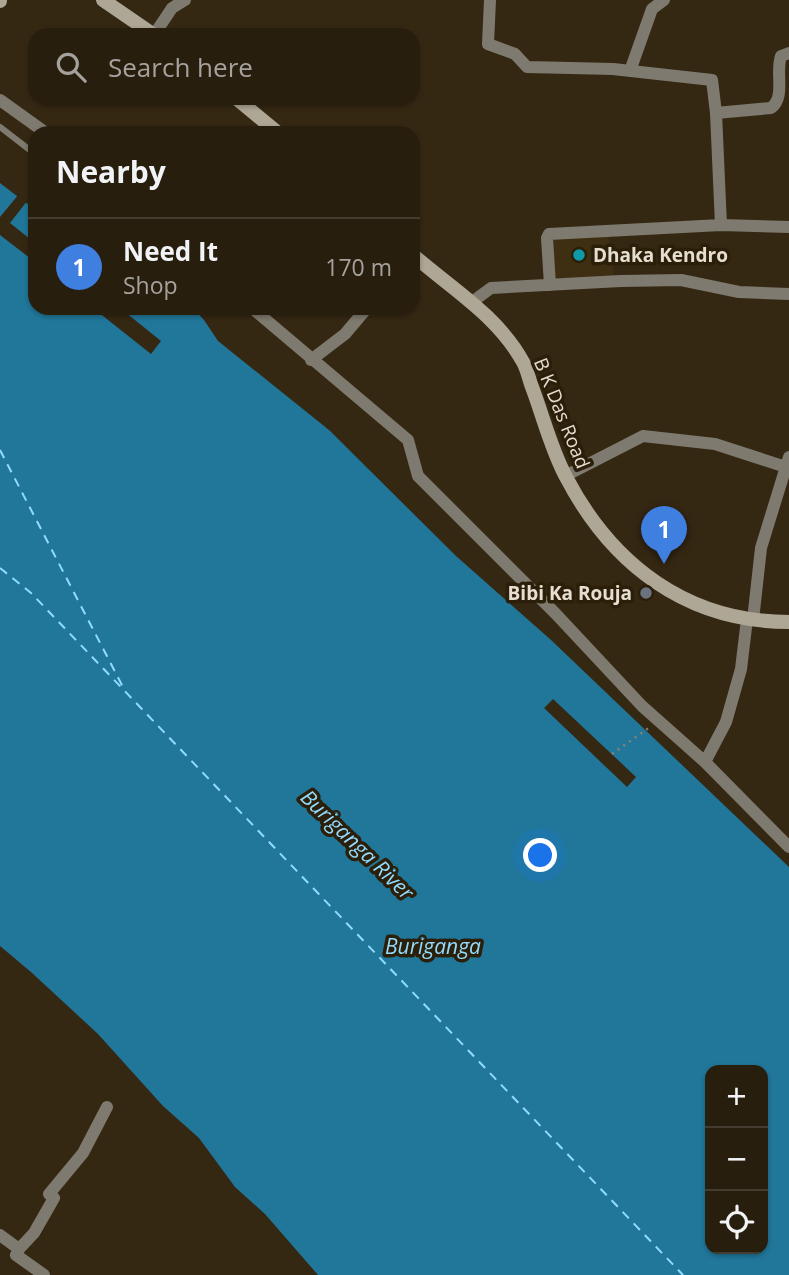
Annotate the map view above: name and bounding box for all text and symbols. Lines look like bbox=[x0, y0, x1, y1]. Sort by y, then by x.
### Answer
search box bbox=[28, 28, 420, 105]
icon: search bbox=[52, 48, 90, 86]
text: Search here bbox=[108, 49, 253, 85]
text: Nearby bbox=[56, 151, 166, 192]
text: Need It bbox=[123, 233, 218, 269]
place label: Dhaka Kendro bbox=[593, 242, 728, 268]
marker: Dhaka Kendro bbox=[571, 247, 587, 263]
text: 1 bbox=[72, 251, 86, 283]
text: 170 m bbox=[325, 251, 392, 283]
text: Shop bbox=[123, 269, 178, 301]
street label: B K Das Road bbox=[528, 354, 596, 472]
pin: 1 bbox=[641, 506, 687, 564]
place label: Bibi Ka Rouja bbox=[508, 580, 632, 606]
marker: Bibi Ka Rouja bbox=[638, 585, 654, 601]
water label: Buriganga River bbox=[295, 783, 421, 906]
your location bbox=[523, 838, 557, 872]
water label: Buriganga bbox=[385, 932, 481, 960]
map controls bbox=[705, 1065, 768, 1254]
button: + bbox=[705, 1065, 768, 1128]
button: − bbox=[705, 1128, 768, 1191]
button: locate bbox=[705, 1191, 768, 1254]

